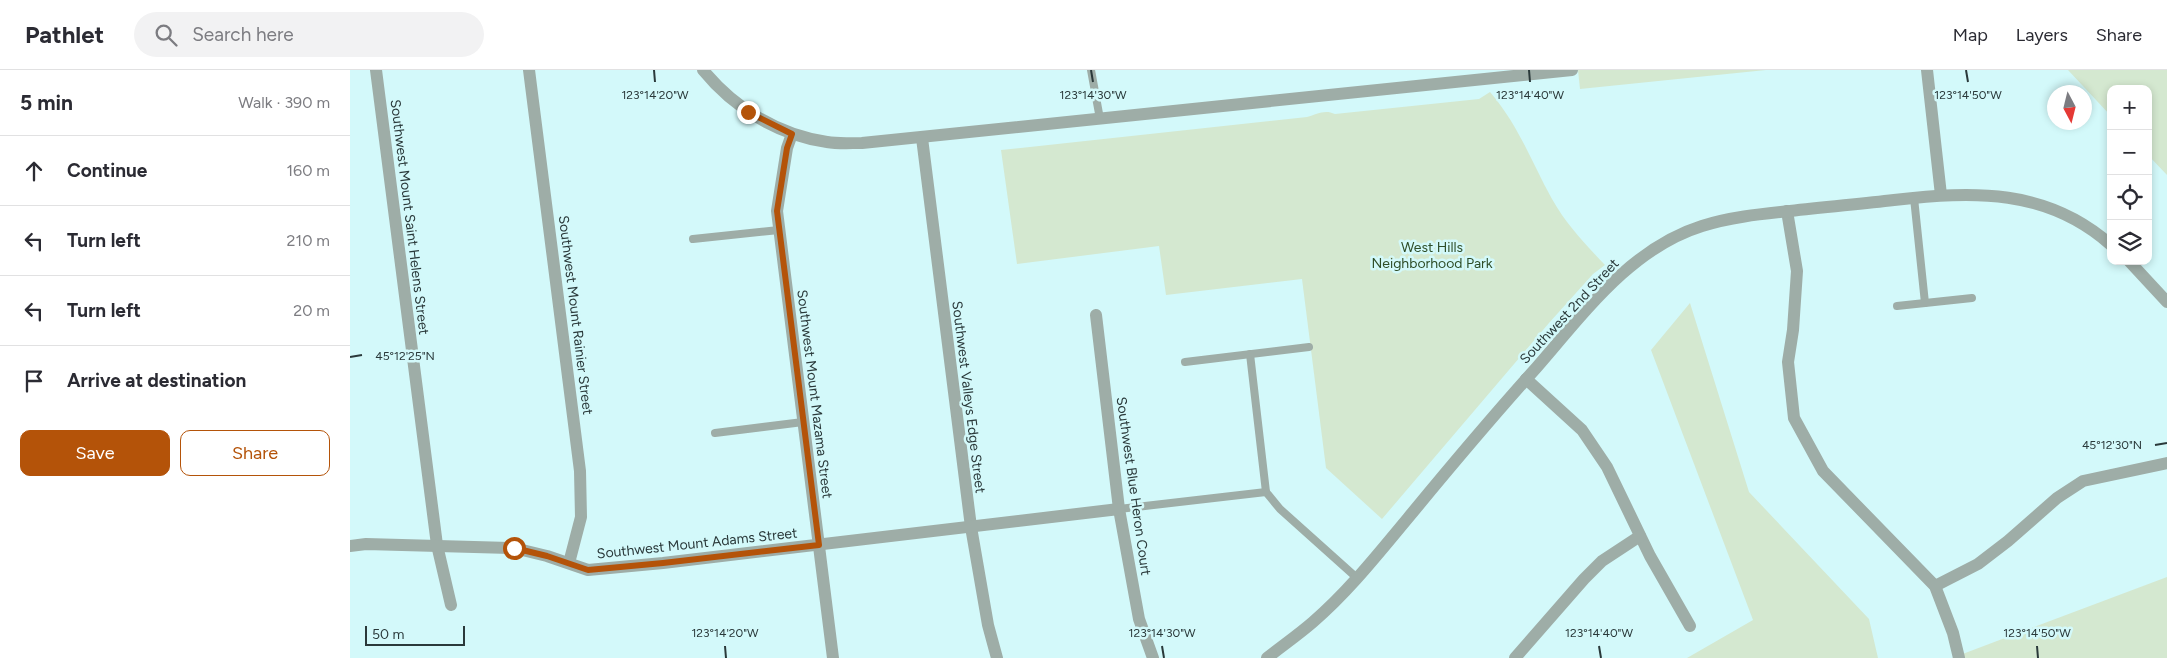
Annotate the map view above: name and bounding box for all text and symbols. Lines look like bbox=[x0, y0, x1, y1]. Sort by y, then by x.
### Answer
search box bbox=[134, 12, 484, 57]
text: Pathlet bbox=[25, 20, 104, 49]
icon: search bbox=[152, 21, 180, 49]
text: Search here bbox=[192, 23, 294, 46]
text: Map bbox=[1953, 24, 1988, 46]
text: Layers bbox=[2016, 24, 2068, 46]
text: Share bbox=[2096, 24, 2142, 46]
north arrow bbox=[2047, 85, 2092, 130]
map controls bbox=[2107, 85, 2152, 265]
button: + bbox=[2107, 85, 2152, 130]
text: 123°14'20"W bbox=[621, 88, 689, 102]
text: 123°14'30"W bbox=[1059, 88, 1127, 102]
text: 123°14'40"W bbox=[1496, 88, 1564, 102]
text: 123°14'50"W bbox=[1934, 88, 2002, 102]
text: 5 min bbox=[20, 90, 73, 115]
text: Walk · 390 m bbox=[238, 93, 330, 112]
street label: Southwest Mount Saint Helens Street bbox=[387, 98, 432, 336]
route end bbox=[737, 101, 760, 124]
button: − bbox=[2107, 130, 2152, 175]
icon: ahead bbox=[20, 157, 48, 185]
text: Continue bbox=[67, 159, 147, 182]
text: 160 m bbox=[287, 161, 330, 180]
button: locate bbox=[2107, 175, 2152, 220]
street label: Southwest Mount Rainier Street bbox=[555, 214, 596, 416]
button: layers bbox=[2107, 220, 2152, 265]
icon: left bbox=[20, 227, 48, 255]
text: Turn left bbox=[67, 229, 141, 252]
text: 210 m bbox=[287, 231, 330, 250]
park label: West Hills Neighborhood Park bbox=[1371, 239, 1493, 272]
street label: Southwest 2nd Street bbox=[1516, 255, 1623, 368]
street label: Southwest Mount Mazama Street bbox=[793, 289, 836, 499]
icon: left bbox=[20, 297, 48, 325]
text: Turn left bbox=[67, 299, 141, 322]
street label: Southwest Valleys Edge Street bbox=[948, 300, 989, 494]
text: 20 m bbox=[293, 301, 330, 320]
text: 45°12'25"N bbox=[375, 349, 435, 363]
icon: arrive bbox=[20, 367, 48, 395]
text: Arrive at destination bbox=[67, 369, 246, 392]
street label: Southwest Blue Heron Court bbox=[1113, 396, 1154, 576]
button: Save bbox=[20, 430, 170, 476]
button: Share bbox=[180, 430, 330, 476]
text: 45°12'30"N bbox=[2082, 438, 2142, 452]
street label: Southwest Mount Adams Street bbox=[596, 525, 798, 562]
route start bbox=[503, 537, 526, 560]
scale bar bbox=[365, 623, 465, 646]
text: 50 m bbox=[372, 626, 404, 643]
text: 123°14'20"W bbox=[691, 626, 759, 640]
text: 123°14'30"W bbox=[1128, 626, 1196, 640]
text: 123°14'40"W bbox=[1565, 626, 1633, 640]
text: 123°14'50"W bbox=[2003, 626, 2071, 640]

